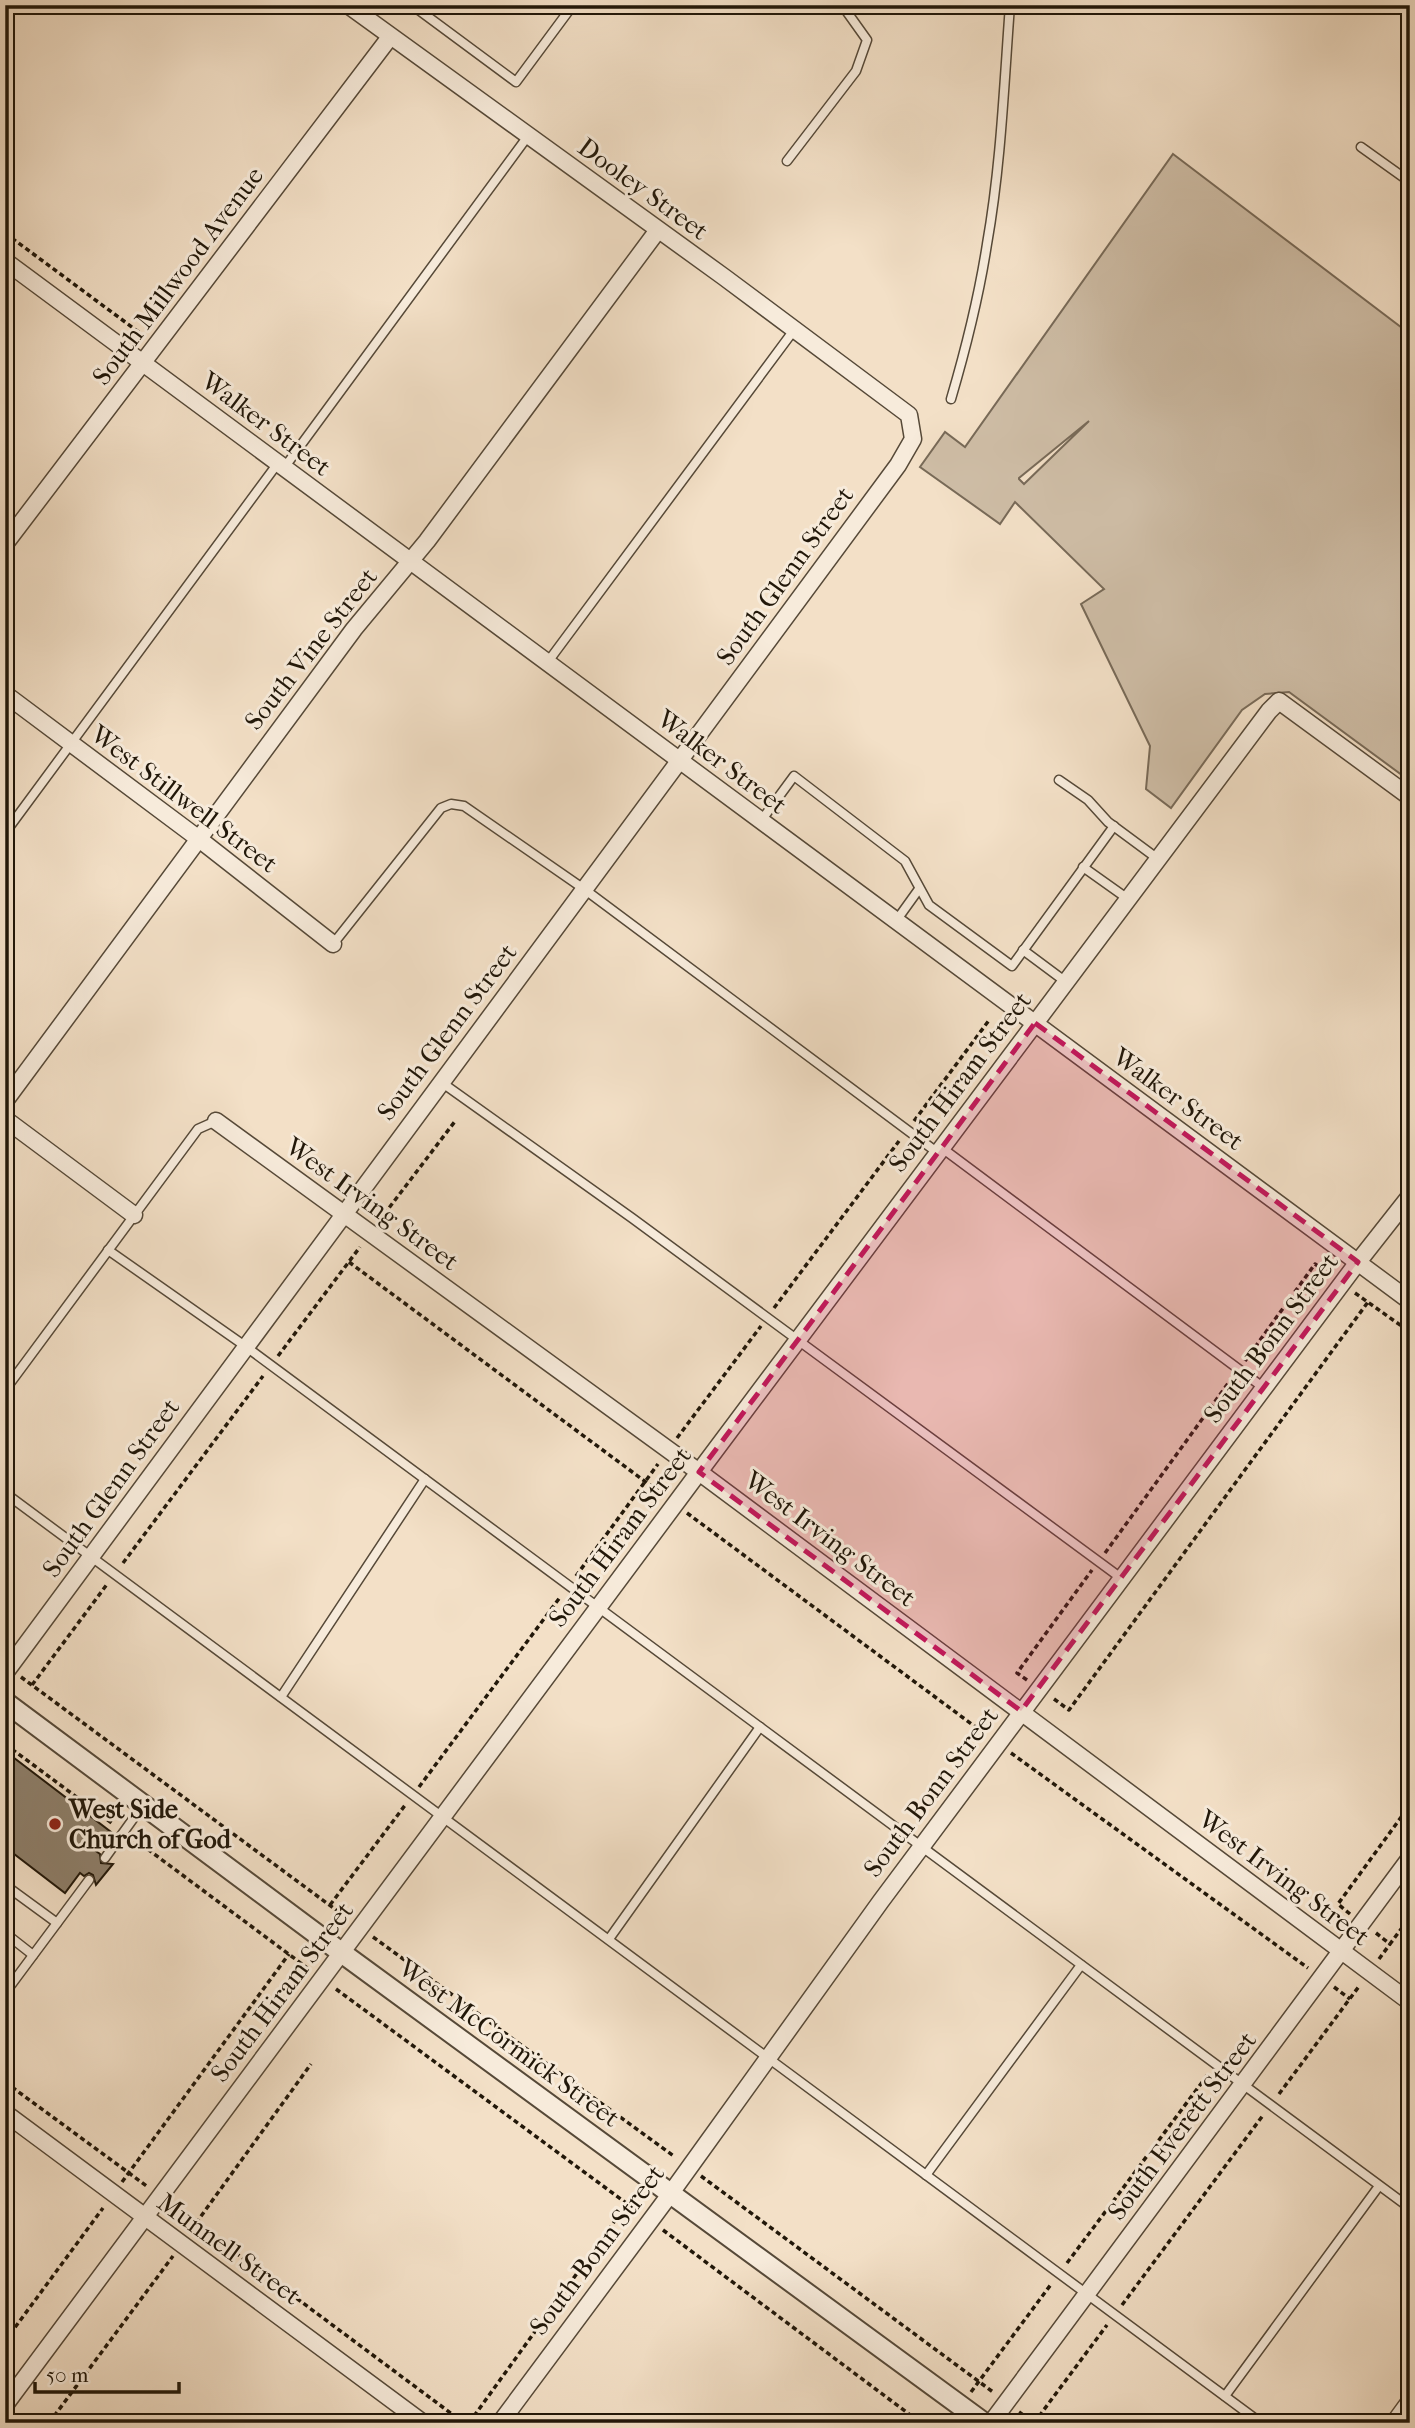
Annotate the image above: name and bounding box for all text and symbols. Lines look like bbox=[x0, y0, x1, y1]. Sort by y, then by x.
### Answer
street label: Dooley Street bbox=[572, 131, 715, 247]
street label: South Millwood Avenue bbox=[86, 161, 270, 391]
street label: Walker Street bbox=[194, 365, 337, 483]
street label: South Glenn Street bbox=[710, 480, 861, 671]
street label: South Vine Street bbox=[238, 561, 384, 736]
street label: Walker Street bbox=[650, 703, 793, 821]
street label: West Stillwell Street bbox=[84, 718, 284, 880]
street label: South Glenn Street bbox=[370, 937, 524, 1126]
street label: South Hiram Street bbox=[882, 985, 1038, 1178]
street label: Walker Street bbox=[1106, 1041, 1250, 1157]
street label: West Irving Street bbox=[279, 1130, 465, 1278]
street label: South Bonn Street bbox=[1197, 1246, 1345, 1429]
street label: South Glenn Street bbox=[36, 1392, 187, 1583]
street label: South Hiram Street bbox=[542, 1440, 698, 1633]
street label: West Irving Street bbox=[738, 1464, 922, 1614]
street label: South Bonn Street bbox=[857, 1700, 1005, 1883]
place label: West Side Church of God bbox=[68, 1794, 232, 1855]
street label: West Irving Street bbox=[1192, 1803, 1376, 1953]
marker: West Side Church of God bbox=[47, 1816, 63, 1832]
street label: South Hiram Street bbox=[204, 1895, 360, 2088]
street label: West McCormick Street bbox=[392, 1952, 626, 2134]
street label: South Everett Street bbox=[1101, 2025, 1263, 2226]
street label: South Bonn Street bbox=[523, 2158, 671, 2341]
street label: Munnell Street bbox=[151, 2187, 307, 2312]
scale bar bbox=[35, 2351, 178, 2395]
text: 50 m bbox=[46, 2363, 89, 2387]

